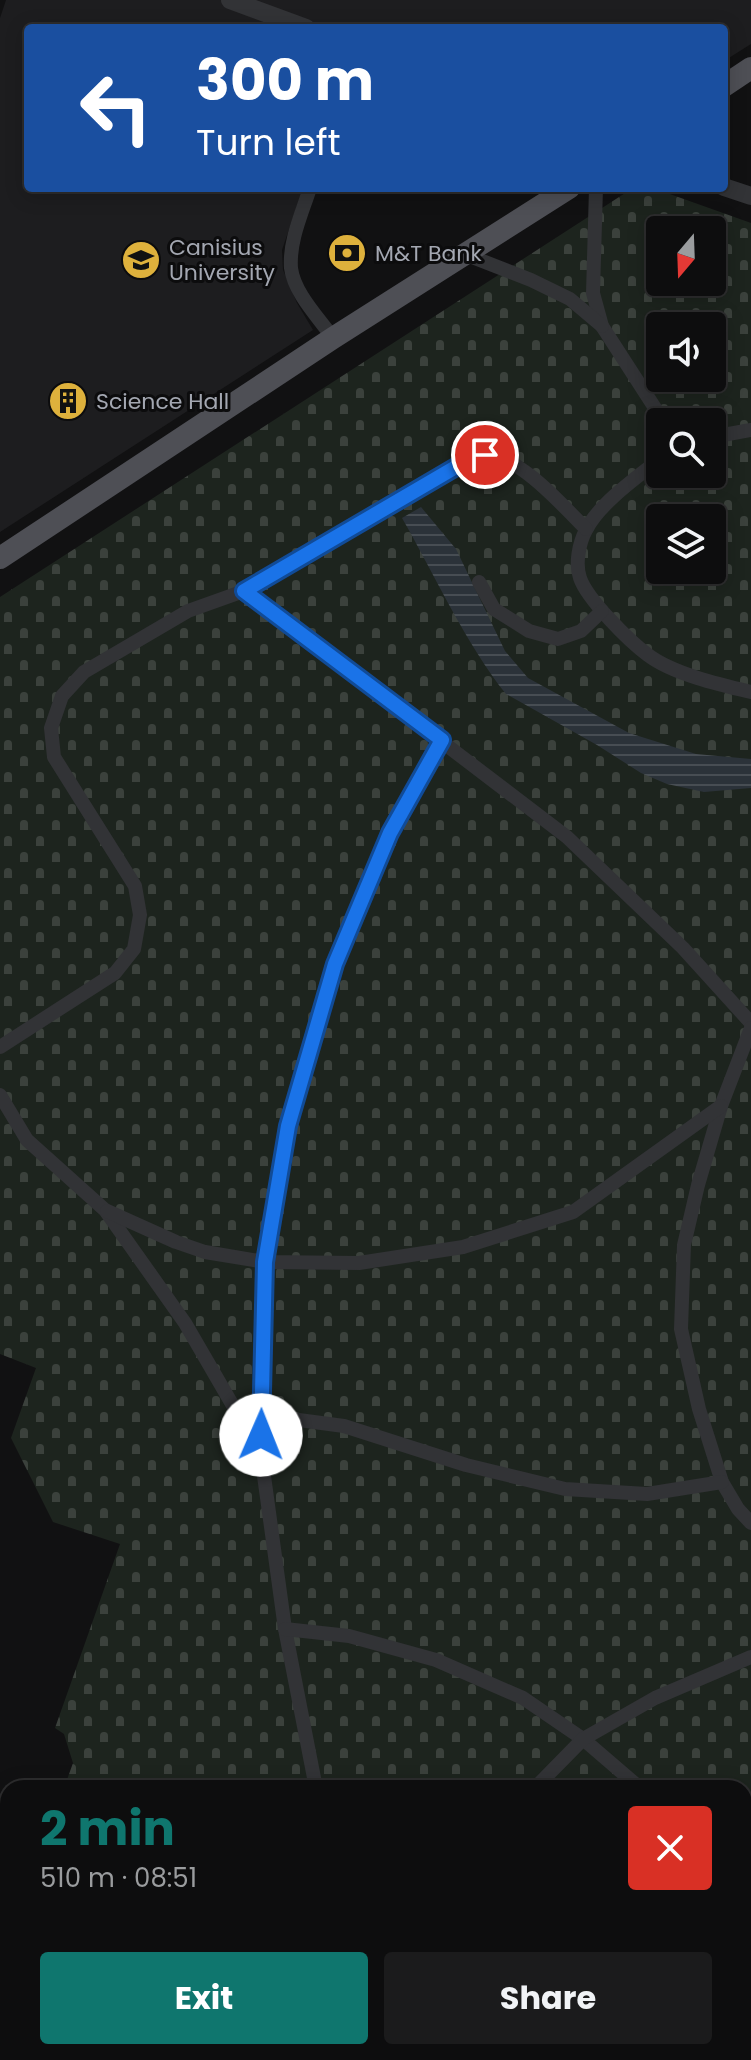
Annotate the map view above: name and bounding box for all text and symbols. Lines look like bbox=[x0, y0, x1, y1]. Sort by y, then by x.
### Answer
text: 300 m bbox=[196, 41, 374, 120]
icon: left bbox=[64, 56, 168, 160]
text: Turn left bbox=[196, 117, 341, 168]
north arrow bbox=[646, 216, 726, 296]
map controls bbox=[646, 216, 726, 584]
place label: Canisius University bbox=[169, 232, 275, 288]
bank icon: M&T Bank bbox=[326, 232, 368, 274]
place label: M&T Bank bbox=[375, 238, 482, 269]
school or university icon: Canisius University bbox=[120, 239, 162, 281]
button: sound bbox=[646, 312, 726, 392]
building icon: Science Hall bbox=[47, 380, 89, 422]
place label: Science Hall bbox=[96, 386, 229, 417]
button: search bbox=[646, 408, 726, 488]
pin bbox=[451, 421, 519, 489]
icon: arrive bbox=[463, 433, 507, 477]
button: layers bbox=[646, 504, 726, 584]
position arrow bbox=[219, 1393, 303, 1477]
text: 2 min bbox=[40, 1795, 175, 1862]
button: close bbox=[628, 1806, 712, 1890]
text: 510 m · 08:51 bbox=[40, 1860, 197, 1896]
button: Exit bbox=[40, 1952, 368, 2044]
button: Share bbox=[384, 1952, 712, 2044]

